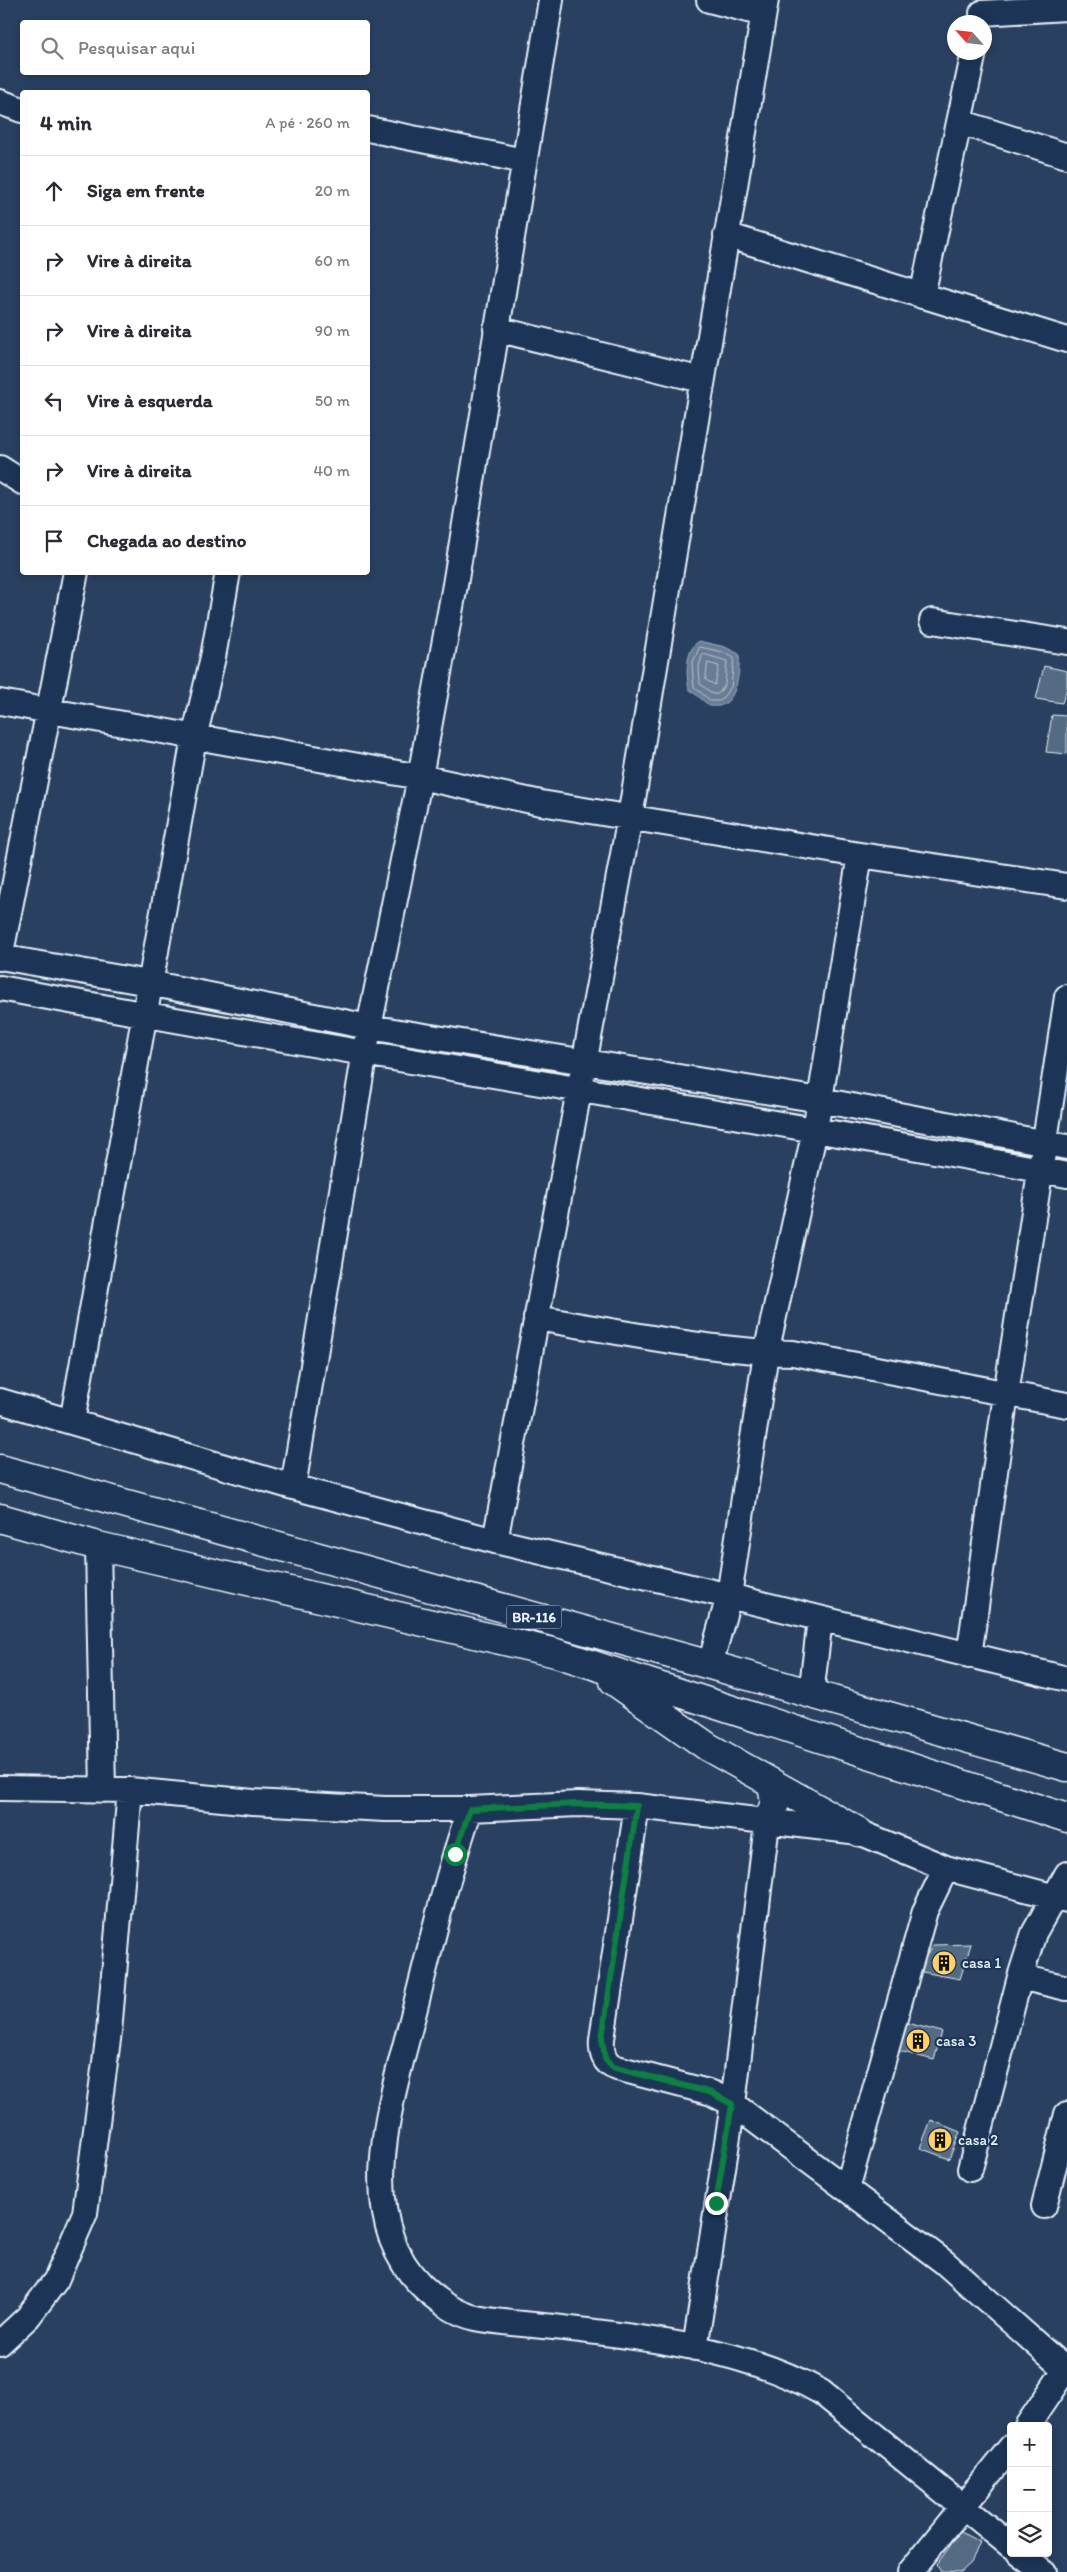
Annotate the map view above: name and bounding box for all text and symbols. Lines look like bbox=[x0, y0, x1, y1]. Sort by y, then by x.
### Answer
north arrow bbox=[947, 15, 992, 60]
search box bbox=[20, 20, 370, 75]
icon: search bbox=[38, 34, 66, 62]
text: Pesquisar aqui bbox=[78, 36, 195, 59]
text: 4 min bbox=[40, 110, 92, 135]
text: A pé · 260 m bbox=[265, 113, 350, 132]
icon: ahead bbox=[40, 177, 68, 205]
text: Siga em frente bbox=[87, 179, 205, 202]
text: 20 m bbox=[315, 181, 350, 200]
icon: right bbox=[40, 247, 68, 275]
text: Vire à direita bbox=[87, 249, 192, 272]
text: 60 m bbox=[315, 251, 350, 270]
icon: right bbox=[40, 317, 68, 345]
text: Vire à direita bbox=[87, 319, 192, 342]
text: 90 m bbox=[315, 321, 350, 340]
icon: left bbox=[40, 387, 68, 415]
text: Vire à esquerda bbox=[87, 389, 213, 412]
text: 50 m bbox=[315, 391, 350, 410]
icon: right bbox=[40, 457, 68, 485]
text: Vire à direita bbox=[87, 459, 192, 482]
text: 40 m bbox=[313, 461, 350, 480]
icon: arrive bbox=[40, 527, 68, 555]
text: Chegada ao destino bbox=[87, 529, 246, 552]
road number: BR-116 bbox=[506, 1605, 562, 1628]
route start bbox=[444, 1843, 467, 1866]
building icon: casa 1 bbox=[931, 1950, 957, 1976]
place label: casa 1 bbox=[962, 1954, 1001, 1972]
building icon: casa 3 bbox=[905, 2028, 931, 2054]
place label: casa 3 bbox=[936, 2032, 976, 2050]
building icon: casa 2 bbox=[927, 2127, 953, 2153]
place label: casa 2 bbox=[958, 2131, 998, 2149]
route end bbox=[705, 2192, 728, 2215]
map controls bbox=[1007, 2422, 1052, 2557]
button: + bbox=[1007, 2422, 1052, 2467]
button: − bbox=[1007, 2467, 1052, 2512]
button: layers bbox=[1007, 2512, 1052, 2557]

